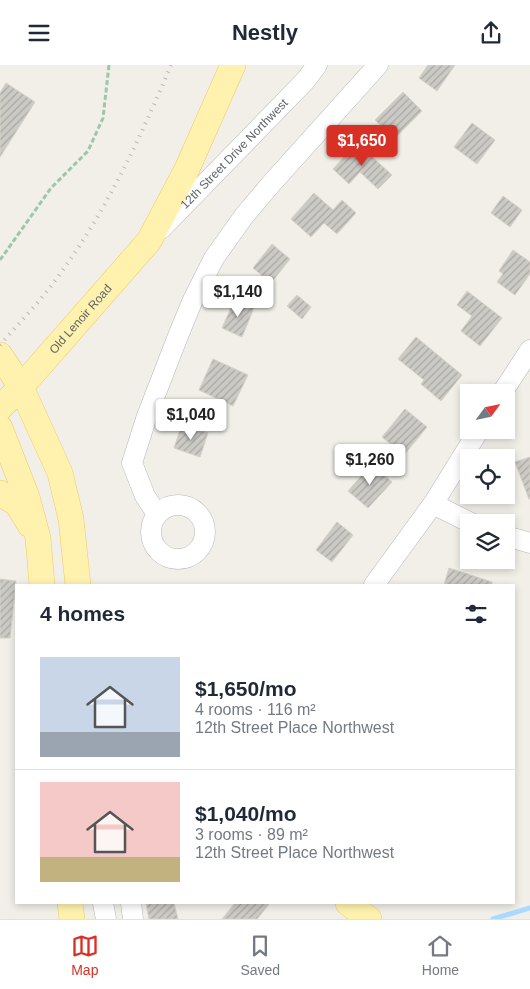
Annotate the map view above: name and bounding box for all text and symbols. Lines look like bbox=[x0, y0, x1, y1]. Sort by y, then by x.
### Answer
icon: menu bbox=[25, 19, 53, 47]
icon: share bbox=[477, 19, 505, 47]
text: Nestly bbox=[232, 20, 298, 45]
street label: 12th Street Drive Northwest bbox=[178, 95, 291, 212]
pin: $1,650 bbox=[321, 124, 403, 167]
text: $1,650 bbox=[338, 132, 386, 149]
pin: $1,140 bbox=[197, 275, 279, 318]
street label: Old Lenoir Road bbox=[46, 282, 115, 357]
text: $1,140 bbox=[214, 283, 262, 300]
north arrow bbox=[460, 384, 515, 439]
map controls bbox=[460, 384, 515, 569]
pin: $1,040 bbox=[150, 399, 232, 441]
text: $1,040 bbox=[167, 406, 215, 423]
pin: $1,260 bbox=[329, 443, 411, 486]
button: locate bbox=[460, 449, 515, 504]
text: $1,260 bbox=[346, 451, 394, 468]
button: layers bbox=[460, 514, 515, 569]
icon: filters bbox=[462, 600, 490, 628]
text: 4 homes bbox=[40, 602, 125, 625]
icon: home bbox=[80, 677, 140, 737]
text: $1,650/mo bbox=[195, 677, 297, 700]
text: 4 rooms · 116 m² bbox=[195, 701, 316, 718]
text: 12th Street Place Northwest bbox=[195, 719, 394, 736]
icon: home bbox=[80, 802, 140, 862]
text: $1,040/mo bbox=[195, 802, 297, 825]
text: 3 rooms · 89 m² bbox=[195, 826, 308, 843]
text: 12th Street Place Northwest bbox=[195, 844, 394, 861]
tab: Map bbox=[71, 932, 99, 978]
tab: Saved bbox=[240, 932, 280, 978]
tab: Home bbox=[422, 932, 459, 978]

